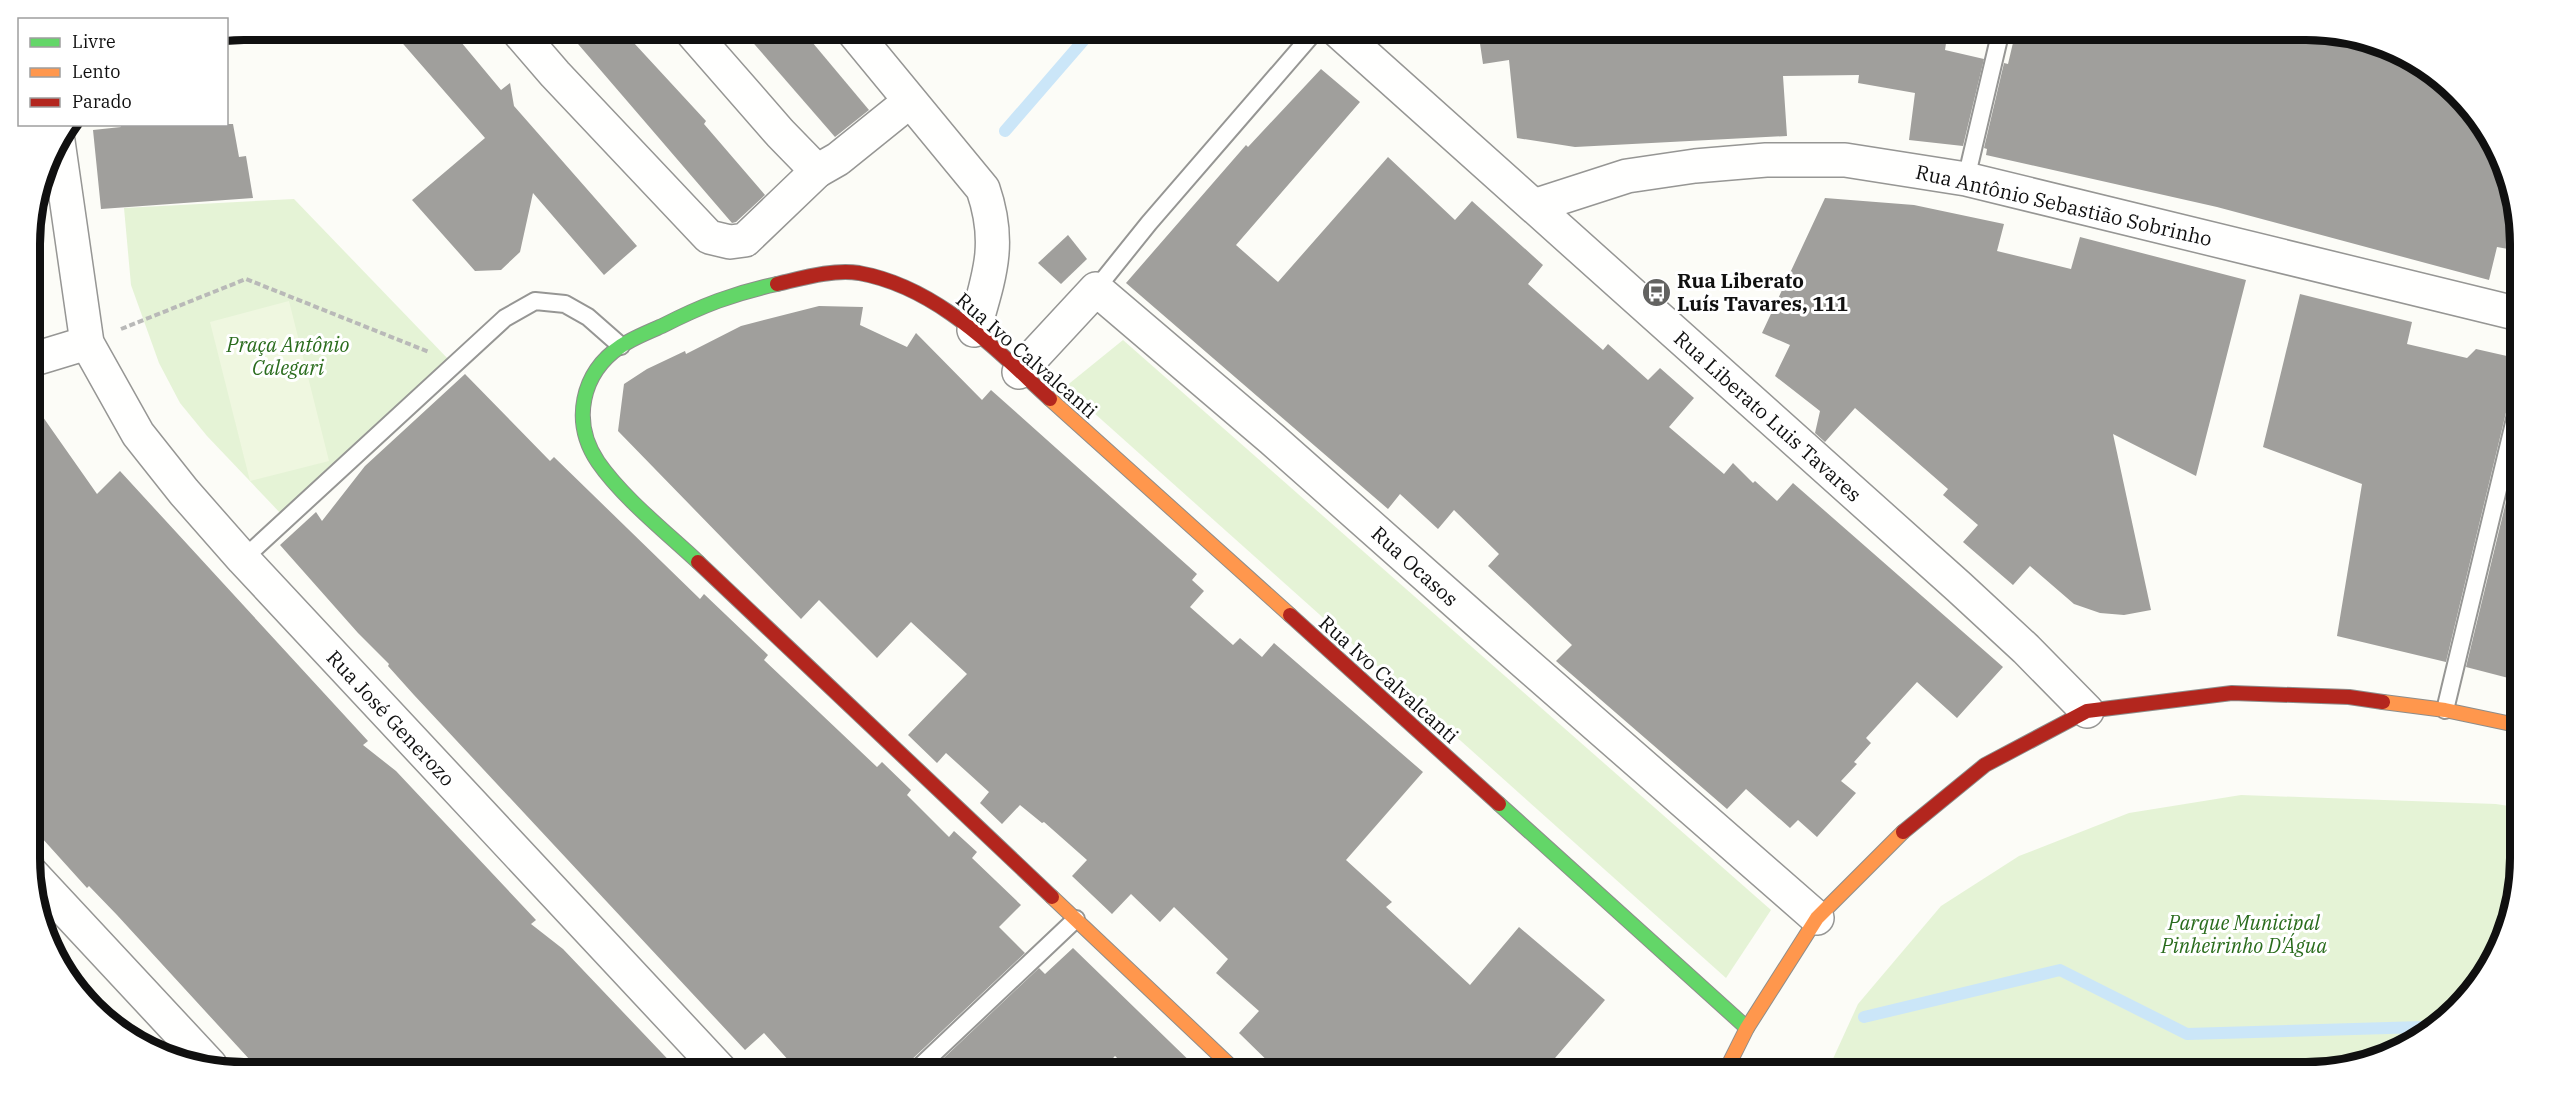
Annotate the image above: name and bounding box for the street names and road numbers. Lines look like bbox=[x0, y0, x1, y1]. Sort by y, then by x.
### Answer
street label: Rua Antônio Sebastião Sobrinho bbox=[1913, 158, 2215, 252]
street label: Rua Ivo Calvalcanti bbox=[951, 286, 1103, 424]
street label: Rua Liberato Luis Tavares bbox=[1669, 325, 1867, 507]
street label: Rua Ocasos bbox=[1366, 520, 1464, 612]
street label: Rua Ivo Calvalcanti bbox=[1313, 609, 1465, 749]
street label: Rua José Generozo bbox=[321, 644, 461, 792]

